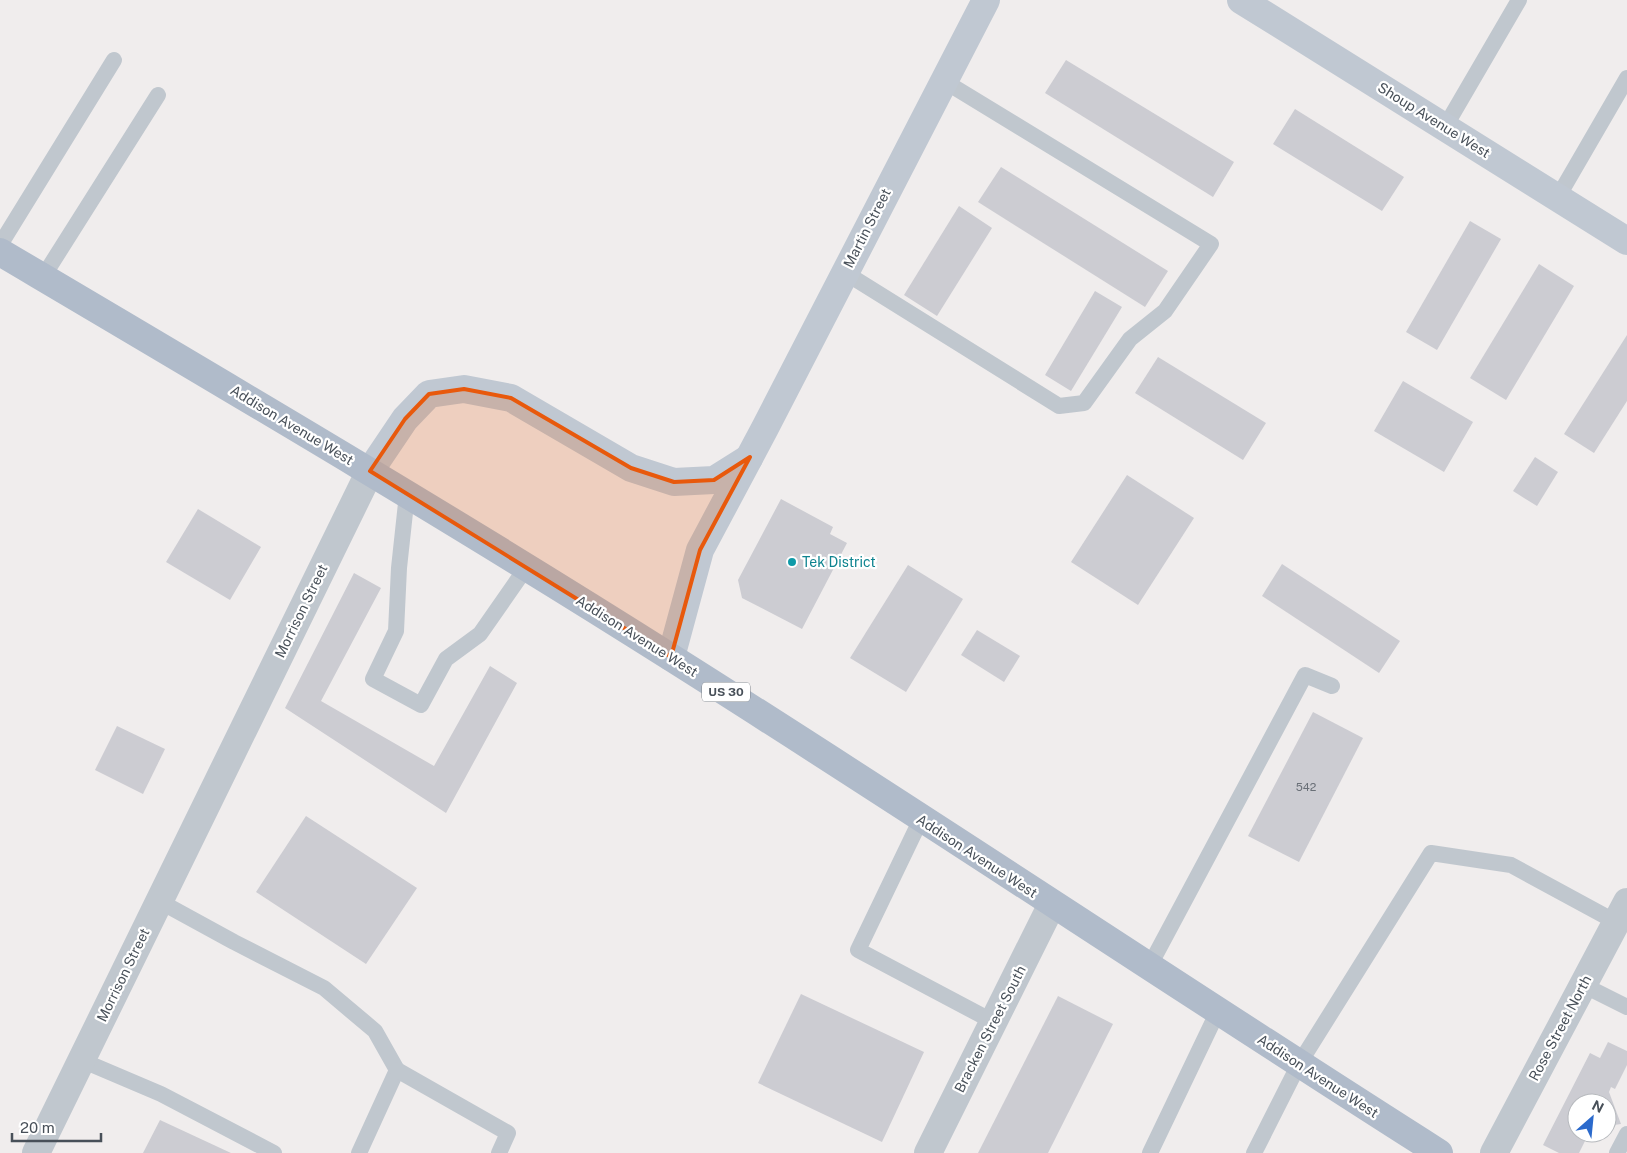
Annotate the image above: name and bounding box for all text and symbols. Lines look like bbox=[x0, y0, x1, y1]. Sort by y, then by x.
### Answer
street label: Shoup Avenue West bbox=[1375, 79, 1493, 161]
street label: Martin Street bbox=[840, 186, 894, 270]
street label: Addison Avenue West bbox=[228, 382, 356, 468]
place label: Tek District bbox=[802, 554, 876, 570]
marker: Tek District bbox=[786, 556, 798, 568]
street label: Morrison Street bbox=[271, 562, 331, 660]
street label: Addison Avenue West bbox=[573, 592, 701, 680]
road number: US 30 bbox=[702, 682, 750, 702]
house number: 542 bbox=[1296, 781, 1317, 793]
street label: Addison Avenue West bbox=[914, 811, 1040, 901]
street label: Morrison Street bbox=[93, 926, 153, 1024]
street label: Bracken Street South bbox=[951, 963, 1029, 1095]
street label: Rose Street North bbox=[1525, 973, 1595, 1083]
street label: Addison Avenue West bbox=[1255, 1031, 1381, 1121]
north arrow bbox=[1567, 1093, 1617, 1143]
text: N bbox=[1589, 1097, 1606, 1116]
scale bar bbox=[12, 1110, 101, 1142]
text: 20 m bbox=[20, 1119, 55, 1136]

